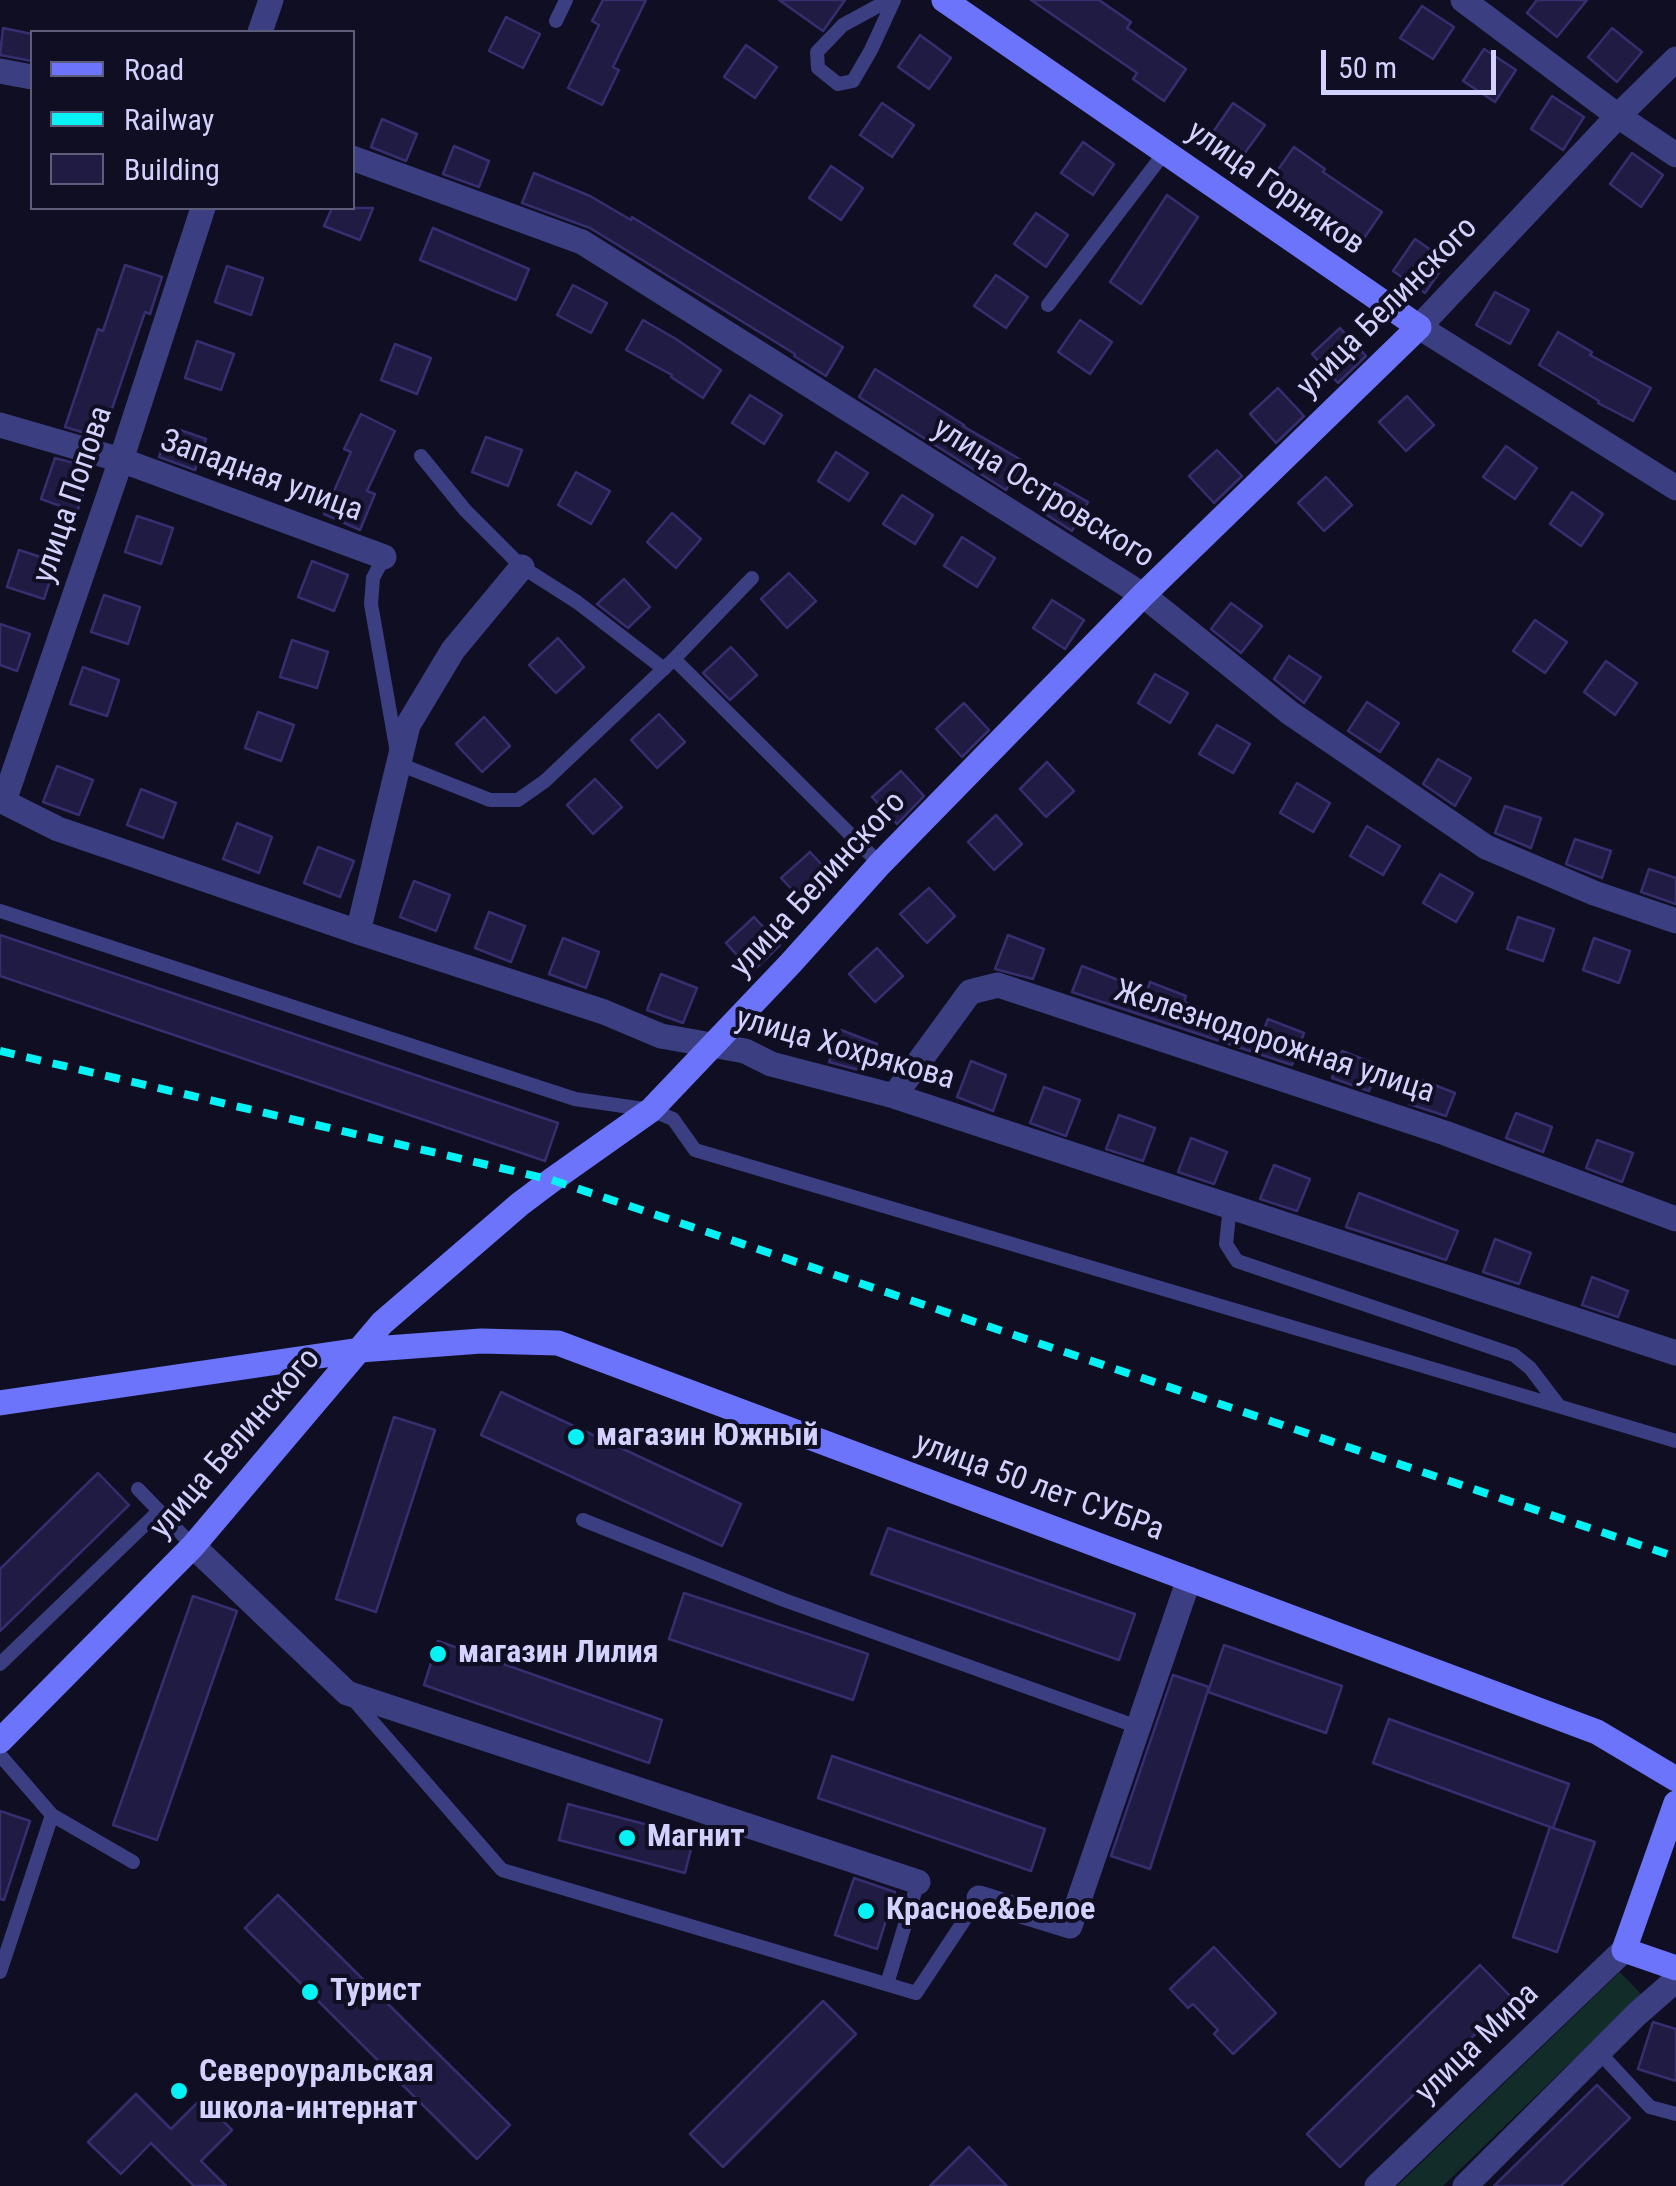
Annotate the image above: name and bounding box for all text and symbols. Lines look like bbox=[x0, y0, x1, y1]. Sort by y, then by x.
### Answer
legend bbox=[30, 30, 355, 210]
scale bar bbox=[1326, 30, 1501, 92]
text: 50 m bbox=[1338, 50, 1397, 85]
text: Road bbox=[124, 52, 184, 87]
text: Railway bbox=[124, 102, 214, 137]
street label: улица Горняков bbox=[1179, 114, 1371, 264]
text: Building bbox=[124, 152, 220, 187]
street label: улица Белинского bbox=[1290, 210, 1486, 406]
street label: улица Попова bbox=[26, 402, 122, 588]
street label: улица Островского bbox=[925, 410, 1161, 578]
street label: Западная улица bbox=[155, 423, 367, 531]
street label: улица Белинского bbox=[723, 784, 915, 986]
street label: Железнодорожная улица bbox=[1109, 973, 1439, 1113]
street label: улица Хохрякова bbox=[731, 1000, 959, 1100]
street label: улица Белинского bbox=[143, 1341, 329, 1547]
place label: магазин Южный bbox=[596, 1418, 819, 1456]
street label: улица 50 лет СУБРа bbox=[909, 1425, 1169, 1551]
marker: магазин Южный bbox=[565, 1426, 587, 1448]
place label: магазин Лилия bbox=[458, 1635, 659, 1673]
marker: магазин Лилия bbox=[427, 1643, 449, 1665]
place label: Магнит bbox=[647, 1819, 745, 1857]
marker: Магнит bbox=[616, 1827, 638, 1849]
place label: Красное&Белое bbox=[886, 1892, 1095, 1930]
marker: Красное&Белое bbox=[855, 1900, 877, 1922]
place label: Турист bbox=[330, 1973, 421, 2011]
street label: улица Мира bbox=[1408, 1976, 1548, 2112]
marker: Турист bbox=[299, 1981, 321, 2003]
place label: Североуральская школа-интернат bbox=[199, 2054, 434, 2129]
marker: Североуральская школа-интернат bbox=[168, 2080, 190, 2102]

